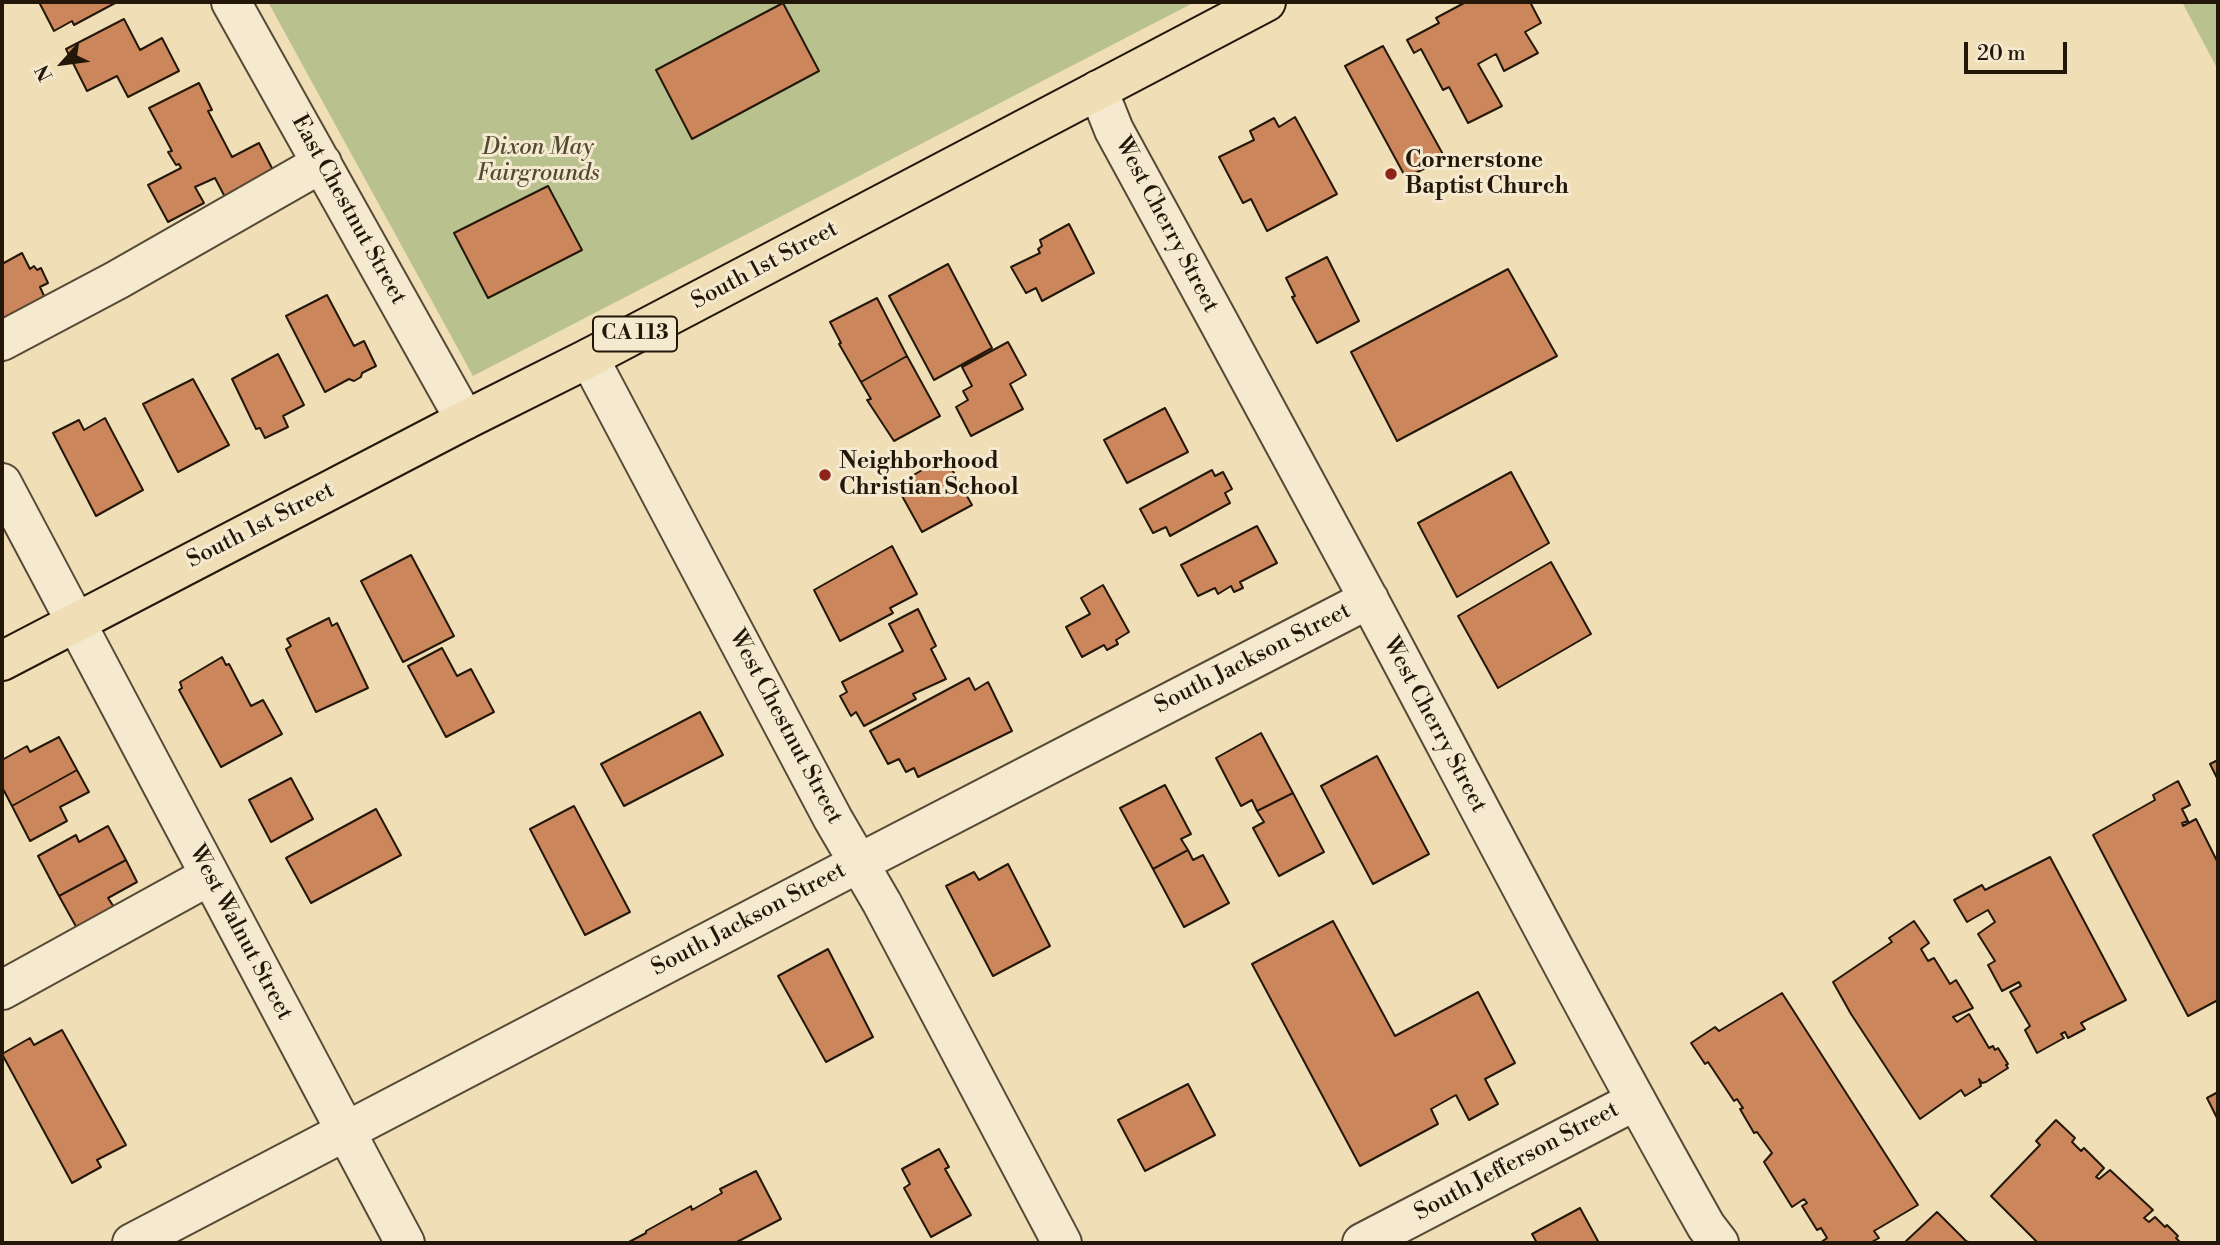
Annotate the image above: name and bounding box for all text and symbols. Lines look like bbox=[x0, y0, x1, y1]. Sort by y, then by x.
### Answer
north arrow bbox=[28, 28, 98, 98]
scale bar bbox=[1968, 28, 2071, 72]
text: 20 m bbox=[1977, 41, 2026, 67]
text: N bbox=[30, 61, 59, 85]
street label: East Chestnut Street bbox=[284, 110, 412, 310]
street label: West Cherry Street bbox=[1108, 133, 1224, 317]
park label: Dixon May Fairgrounds bbox=[476, 134, 600, 188]
place label: Cornerstone Baptist Church bbox=[1405, 147, 1569, 201]
marker: Cornerstone Baptist Church bbox=[1383, 166, 1399, 182]
street label: South 1st Street bbox=[687, 216, 843, 316]
road number: CA 113 bbox=[593, 316, 677, 352]
place label: Neighborhood Christian School bbox=[839, 448, 1019, 502]
marker: Neighborhood Christian School bbox=[817, 467, 833, 483]
street label: South 1st Street bbox=[183, 477, 339, 575]
street label: South Jackson Street bbox=[1151, 598, 1355, 720]
street label: West Chestnut Street bbox=[722, 625, 848, 829]
street label: West Cherry Street bbox=[1376, 633, 1492, 817]
street label: West Walnut Street bbox=[182, 841, 298, 1025]
street label: South Jackson Street bbox=[647, 857, 851, 983]
street label: South Jefferson Street bbox=[1410, 1096, 1624, 1228]

